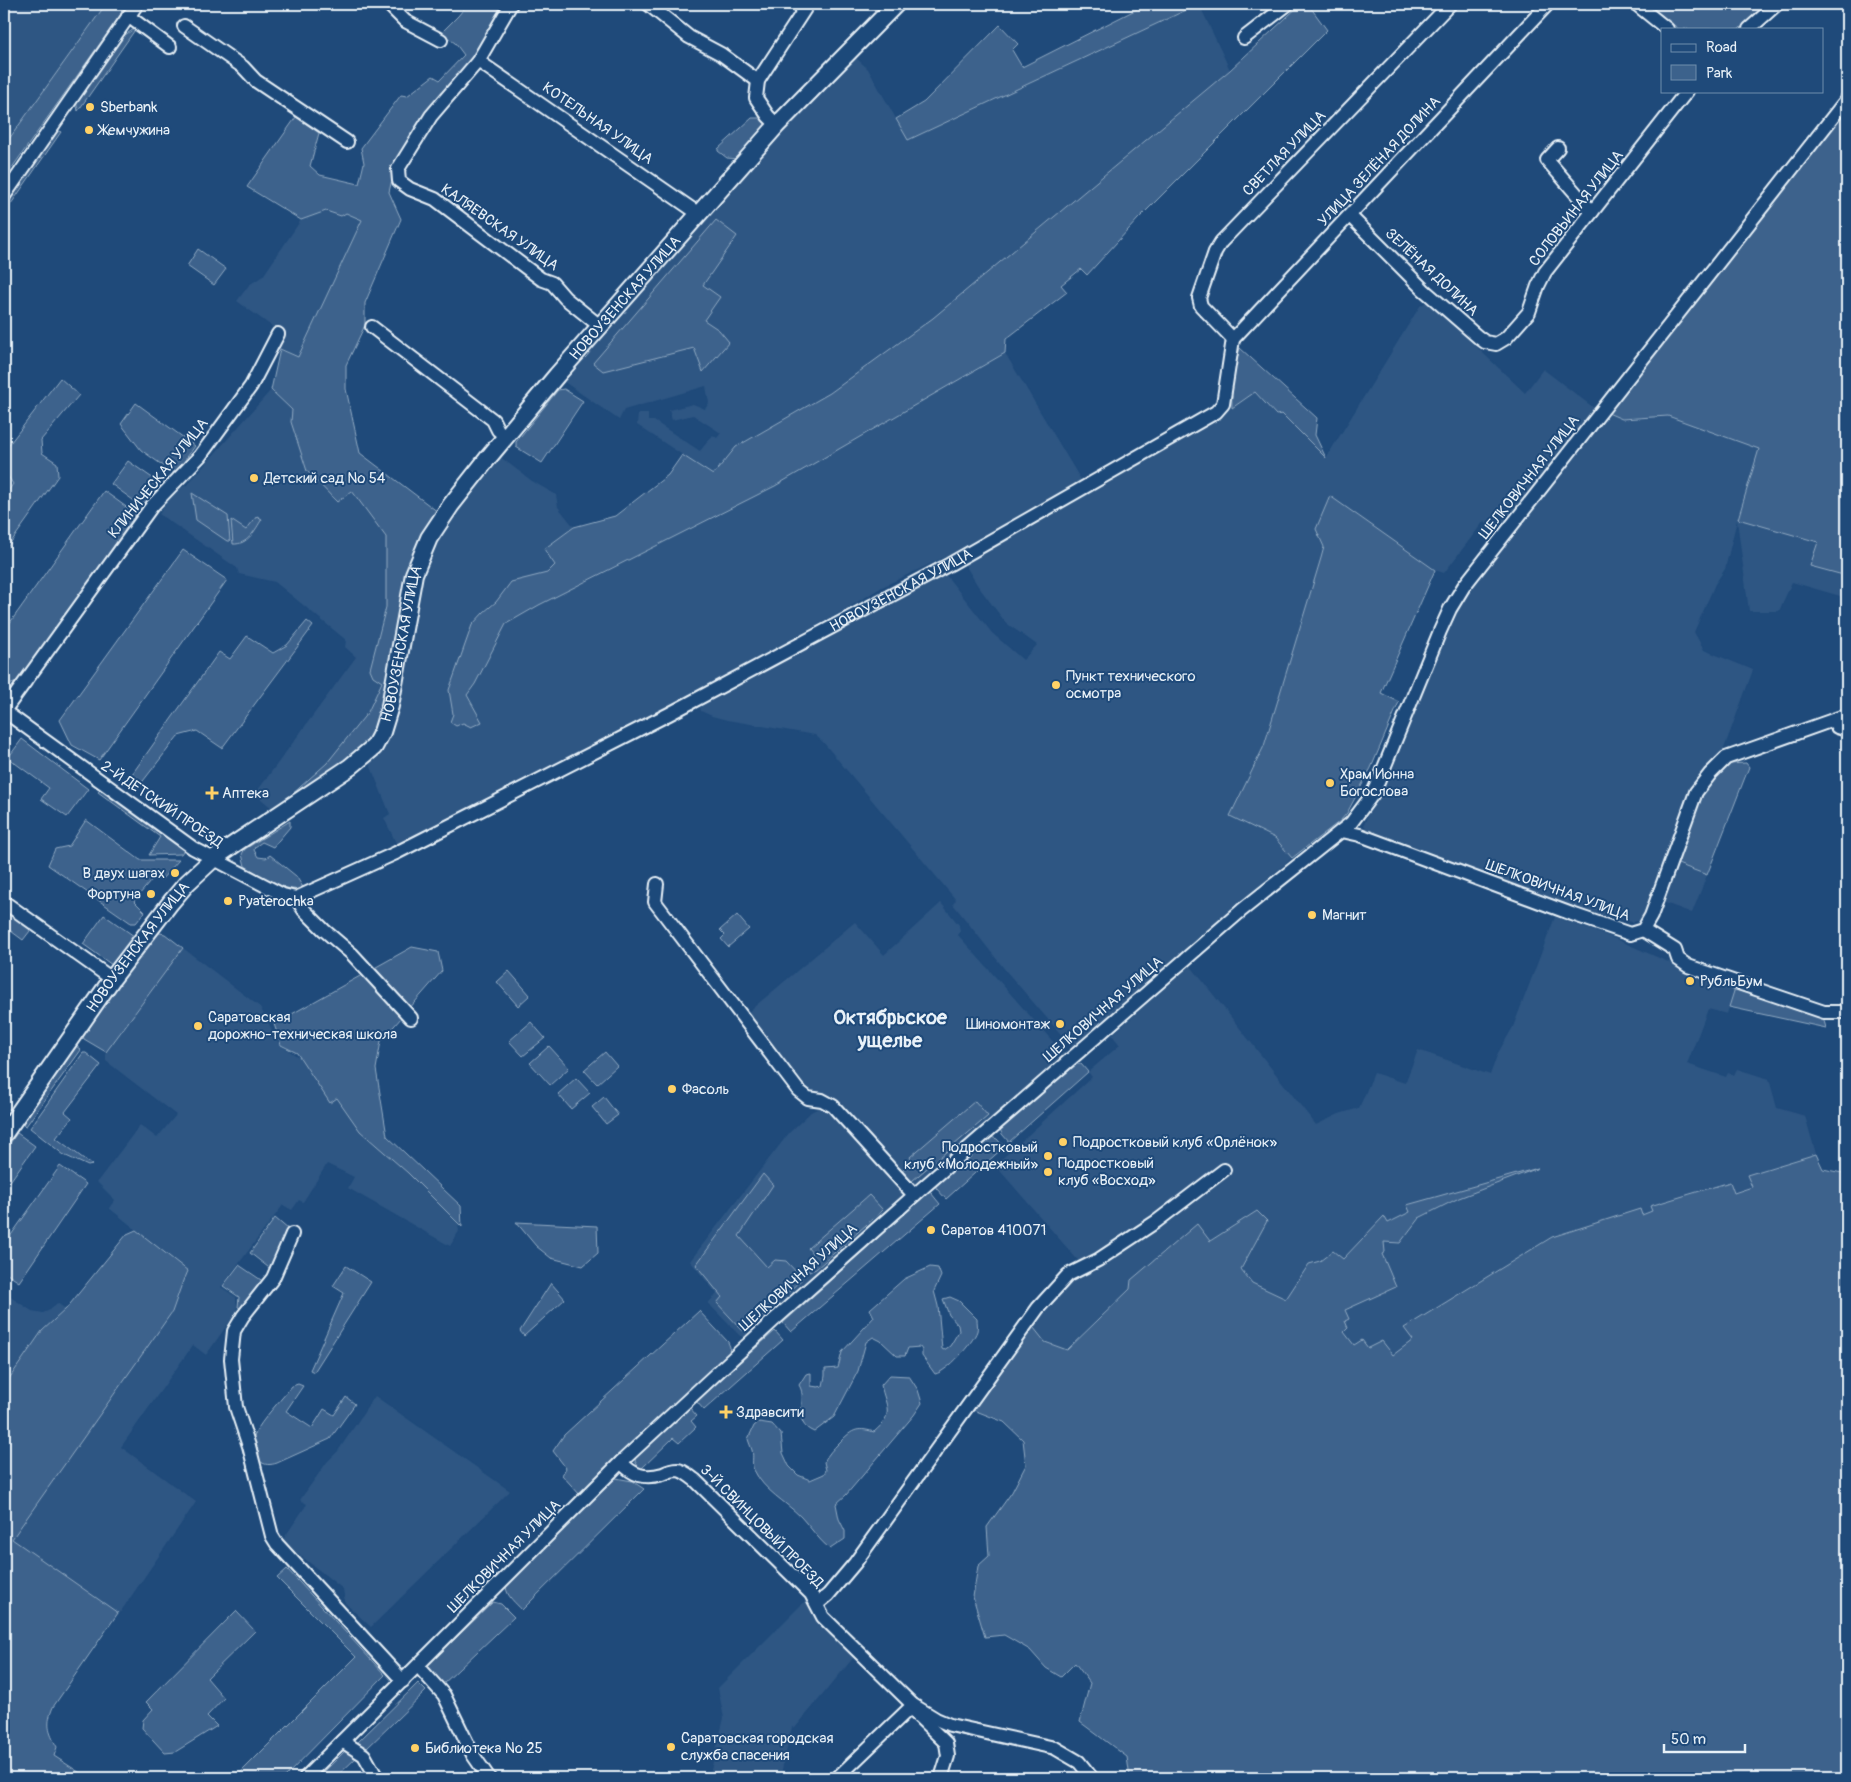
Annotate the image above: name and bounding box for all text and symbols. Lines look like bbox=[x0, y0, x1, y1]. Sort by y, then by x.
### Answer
legend bbox=[1661, 28, 1824, 92]
text: Road bbox=[1706, 38, 1737, 57]
text: Park bbox=[1706, 64, 1733, 83]
street label: КОТЕЛЬНАЯ УЛИЦА bbox=[539, 78, 657, 169]
street label: УЛИЦА ЗЕЛЁНАЯ ДОЛИНА bbox=[1314, 92, 1445, 230]
place label: Sberbank bbox=[100, 98, 158, 117]
marker: Sberbank bbox=[84, 101, 96, 113]
street label: СВЕТЛАЯ УЛИЦА bbox=[1239, 106, 1330, 200]
place label: Жемчужина bbox=[97, 121, 170, 140]
marker: Жемчужина bbox=[83, 124, 95, 136]
street label: СОЛОВЬИНАЯ УЛИЦА bbox=[1525, 146, 1628, 270]
street label: КАЛЯЕВСКАЯ УЛИЦА bbox=[437, 180, 562, 275]
street label: ЗЕЛЁНАЯ ДОЛИНА bbox=[1381, 224, 1482, 321]
street label: НОВОУЗЕНСКАЯ УЛИЦА bbox=[565, 232, 685, 364]
street label: ШЕЛКОВИЧНАЯ УЛИЦА bbox=[1475, 411, 1584, 543]
street label: КЛИНИЧЕСКАЯ УЛИЦА bbox=[104, 414, 213, 542]
place label: Детский сад № 54 bbox=[263, 469, 386, 488]
marker: Детский сад № 54 bbox=[248, 472, 260, 484]
street label: НОВОУЗЕНСКАЯ УЛИЦА bbox=[826, 544, 976, 637]
street label: НОВОУЗЕНСКАЯ УЛИЦА bbox=[377, 562, 427, 725]
place label: Пункт технического осмотра bbox=[1066, 667, 1196, 703]
marker: Пункт технического осмотра bbox=[1050, 679, 1062, 691]
street label: 2-Й ДЕТСКИЙ ПРОЕЗД bbox=[97, 757, 227, 853]
place label: Храм Ионна Богослова bbox=[1340, 765, 1414, 801]
marker: Храм Ионна Богослова bbox=[1324, 777, 1336, 789]
place label: Аптека bbox=[222, 784, 269, 803]
marker: Аптека bbox=[206, 787, 218, 799]
street label: ШЕЛКОВИЧНАЯ УЛИЦА bbox=[1483, 856, 1633, 926]
place label: В двух шагах bbox=[83, 864, 165, 883]
marker: В двух шагах bbox=[169, 867, 181, 879]
street label: НОВОУЗЕНСКАЯ УЛИЦА bbox=[83, 878, 194, 1016]
place label: Фортуна bbox=[87, 885, 141, 904]
marker: Фортуна bbox=[145, 888, 157, 900]
place label: Pyaterochka bbox=[238, 892, 314, 911]
marker: Pyaterochka bbox=[222, 895, 234, 907]
place label: Магнит bbox=[1322, 906, 1367, 925]
marker: Магнит bbox=[1306, 909, 1318, 921]
street label: ШЕЛКОВИЧНАЯ УЛИЦА bbox=[1040, 952, 1167, 1066]
place label: РубльБум bbox=[1700, 972, 1763, 991]
marker: РубльБум bbox=[1684, 975, 1696, 987]
district label: Октябрьское ущелье bbox=[833, 1005, 948, 1053]
place label: Саратовская дорожно-техническая школа bbox=[208, 1008, 397, 1044]
place label: Шиномонтаж bbox=[966, 1015, 1050, 1034]
marker: Шиномонтаж bbox=[1054, 1018, 1066, 1030]
marker: Саратовская дорожно-техническая школа bbox=[192, 1020, 204, 1032]
place label: Фасоль bbox=[682, 1080, 730, 1099]
marker: Фасоль bbox=[666, 1083, 678, 1095]
place label: Подростковый клуб «Орлёнок» bbox=[1073, 1133, 1278, 1152]
marker: Подростковый клуб «Орлёнок» bbox=[1057, 1136, 1069, 1148]
place label: Подростковый клуб «Молодежный» bbox=[904, 1138, 1038, 1174]
marker: Подростковый клуб «Молодежный» bbox=[1042, 1150, 1054, 1162]
place label: Подростковый клуб «Восход» bbox=[1058, 1154, 1156, 1190]
marker: Подростковый клуб «Восход» bbox=[1042, 1166, 1054, 1178]
street label: ШЕЛКОВИЧНАЯ УЛИЦА bbox=[735, 1219, 861, 1335]
place label: Саратов 410071 bbox=[941, 1221, 1046, 1240]
marker: Саратов 410071 bbox=[925, 1224, 937, 1236]
place label: Здравсити bbox=[736, 1403, 804, 1422]
marker: Здравсити bbox=[720, 1406, 732, 1418]
street label: 3-Й СВИНЦОВЫЙ ПРОЕЗД bbox=[696, 1461, 828, 1593]
street label: ШЕЛКОВИЧНАЯ УЛИЦА bbox=[444, 1496, 565, 1617]
scale bar bbox=[1664, 1722, 1745, 1754]
place label: Саратовская городская служба спасения bbox=[681, 1729, 834, 1765]
text: 50 m bbox=[1671, 1730, 1706, 1749]
place label: Библиотека № 25 bbox=[425, 1739, 543, 1758]
marker: Саратовская городская служба спасения bbox=[665, 1741, 677, 1753]
marker: Библиотека № 25 bbox=[409, 1742, 421, 1754]

